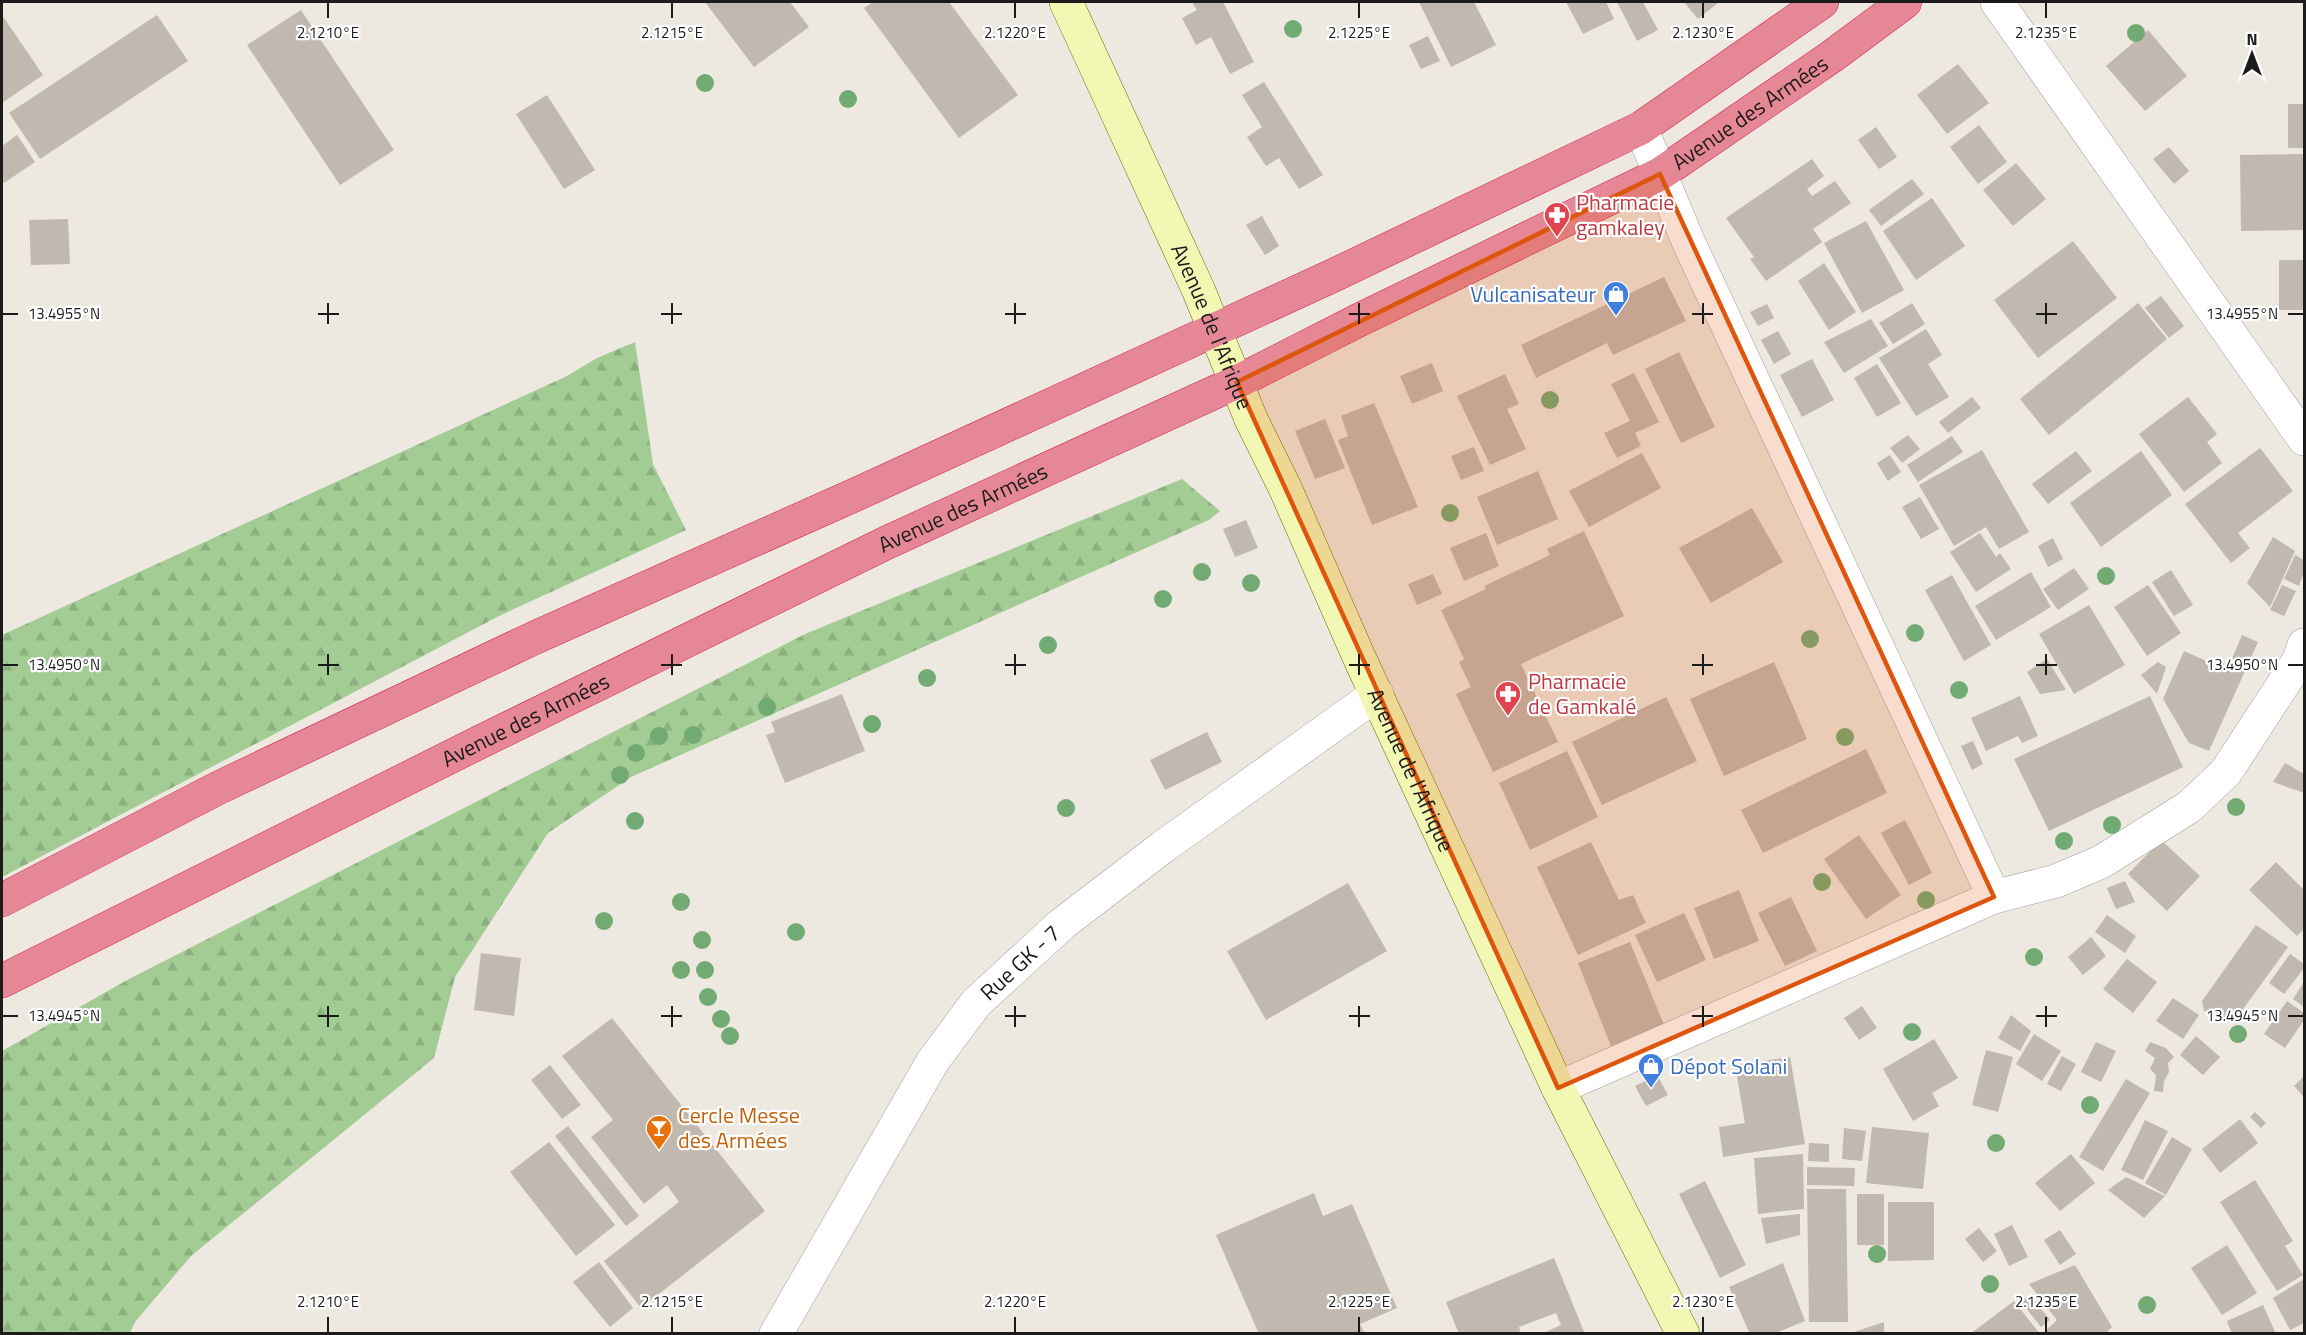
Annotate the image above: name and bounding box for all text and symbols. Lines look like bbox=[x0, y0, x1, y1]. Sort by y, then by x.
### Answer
text: 2.1210°E bbox=[297, 21, 359, 44]
text: 2.1215°E bbox=[641, 21, 703, 44]
text: 2.1220°E bbox=[984, 21, 1046, 44]
text: 2.1225°E bbox=[1328, 21, 1390, 44]
text: 2.1230°E bbox=[1672, 21, 1734, 44]
text: 2.1235°E bbox=[2015, 21, 2077, 44]
north arrow bbox=[2222, 24, 2282, 84]
text: N bbox=[2246, 27, 2258, 51]
street label: Avenue des Armées bbox=[1665, 47, 1835, 178]
place label: Pharmacie gamkaley bbox=[1576, 185, 1674, 244]
pharmacy icon: Pharmacie gamkaley bbox=[1542, 200, 1572, 238]
street label: Avenue de l'Afrique bbox=[1162, 238, 1262, 415]
place label: Vulcanisateur bbox=[1470, 277, 1596, 311]
shop icon: Vulcanisateur bbox=[1601, 279, 1631, 317]
text: 13.4955°N bbox=[28, 302, 100, 325]
text: 13.4955°N bbox=[2206, 302, 2278, 325]
street label: Avenue des Armées bbox=[872, 454, 1053, 561]
text: 13.4950°N bbox=[28, 653, 100, 676]
text: 13.4950°N bbox=[2206, 653, 2278, 676]
street label: Avenue des Armées bbox=[436, 664, 615, 776]
place label: Pharmacie de Gamkalé bbox=[1528, 664, 1636, 723]
pharmacy icon: Pharmacie de Gamkalé bbox=[1493, 679, 1523, 717]
street label: Avenue de l'Afrique bbox=[1359, 682, 1464, 857]
street label: Rue GK - 7 bbox=[972, 917, 1068, 1008]
text: 13.4945°N bbox=[28, 1004, 100, 1027]
text: 13.4945°N bbox=[2206, 1004, 2278, 1027]
place label: Dépot Solani bbox=[1670, 1049, 1787, 1083]
shop icon: Dépot Solani bbox=[1636, 1051, 1666, 1089]
place label: Cercle Messe des Armées bbox=[678, 1098, 800, 1157]
bar icon: Cercle Messe des Armées bbox=[644, 1113, 674, 1151]
text: 2.1210°E bbox=[297, 1290, 359, 1313]
text: 2.1215°E bbox=[641, 1290, 703, 1313]
text: 2.1220°E bbox=[984, 1290, 1046, 1313]
text: 2.1225°E bbox=[1328, 1290, 1390, 1313]
text: 2.1230°E bbox=[1672, 1290, 1734, 1313]
text: 2.1235°E bbox=[2015, 1290, 2077, 1313]

